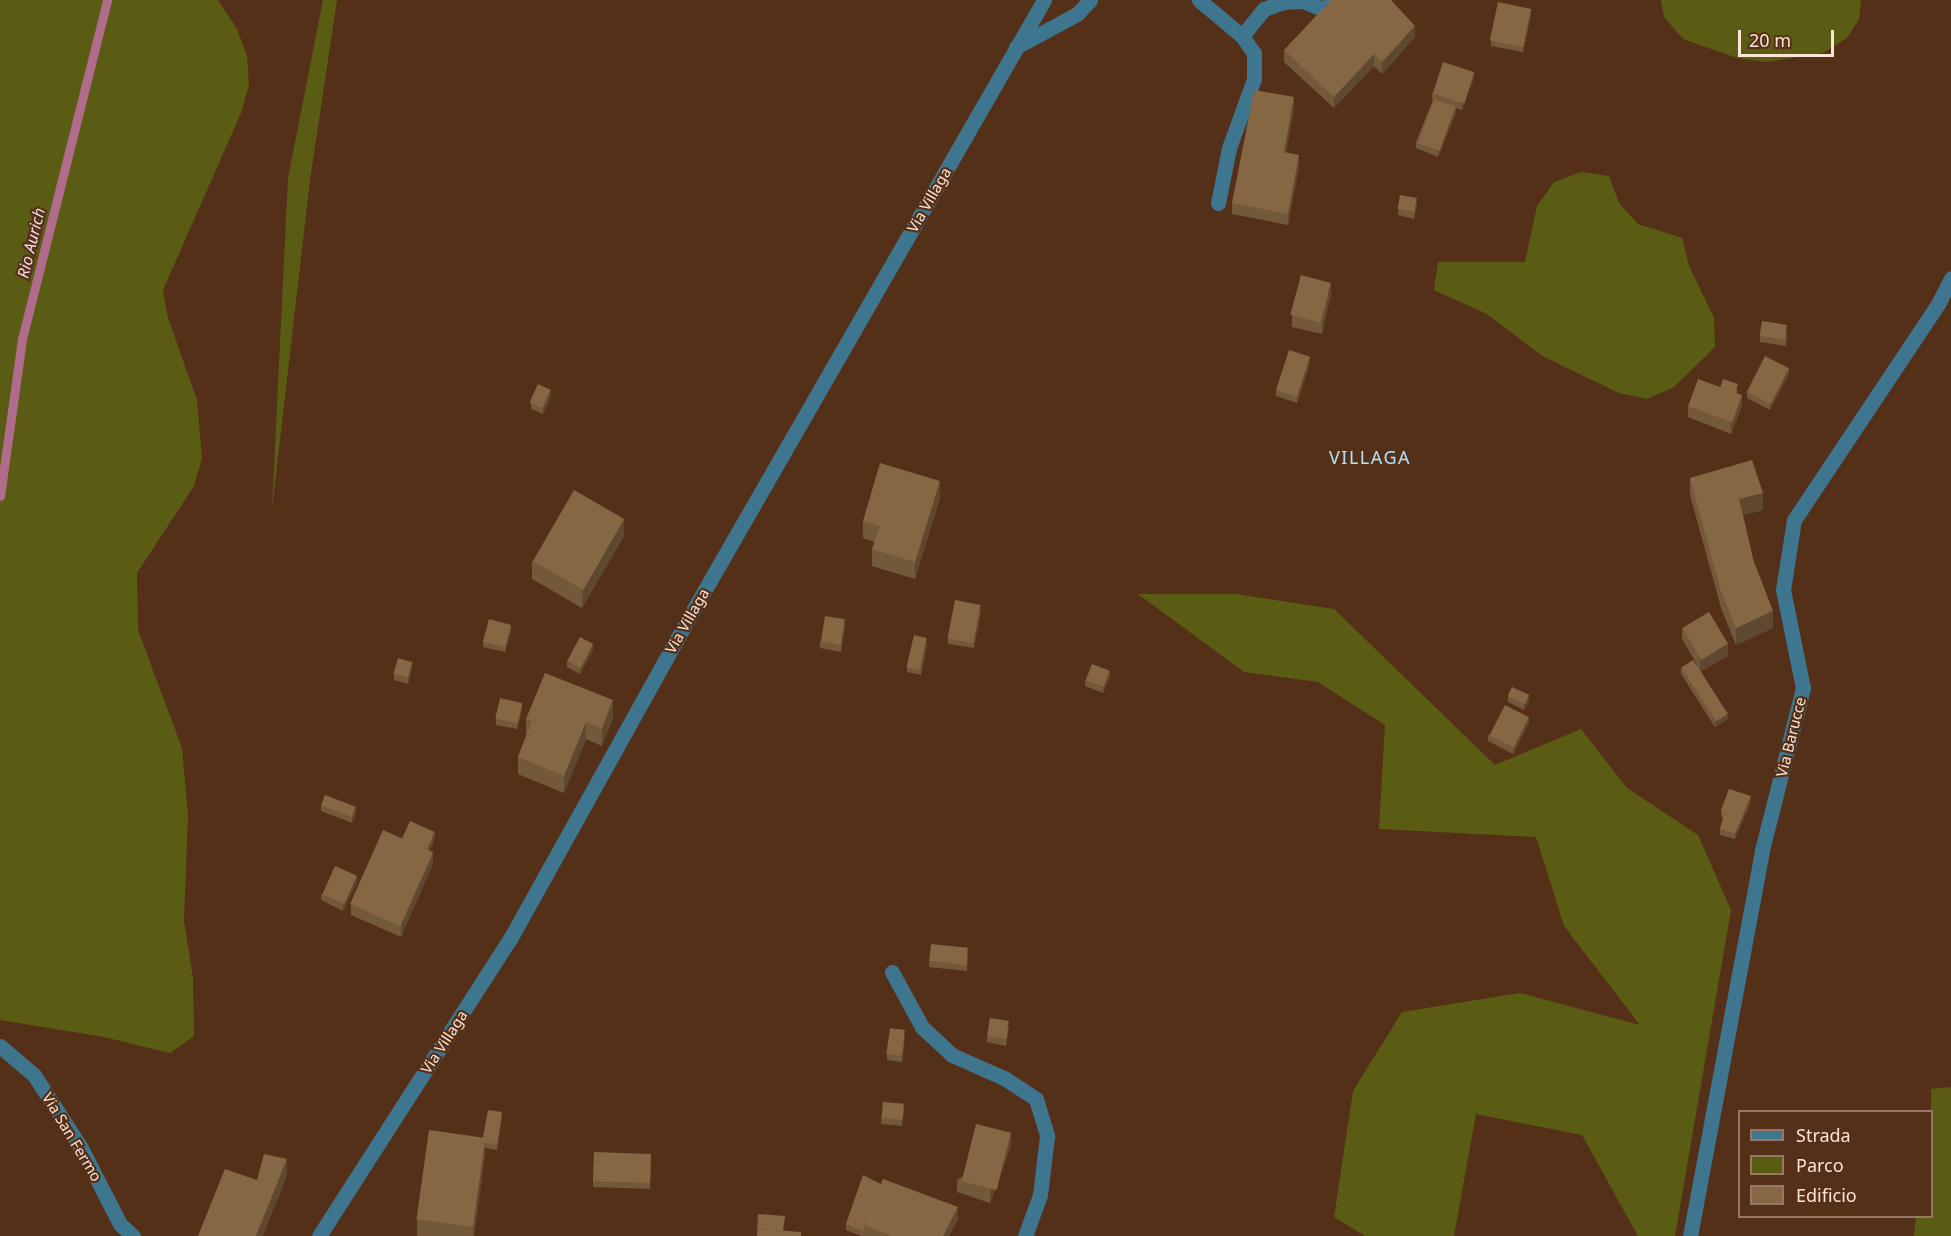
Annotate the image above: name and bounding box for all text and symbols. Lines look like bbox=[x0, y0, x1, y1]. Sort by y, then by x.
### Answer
scale bar bbox=[1741, 18, 1837, 56]
text: 20 m bbox=[1749, 28, 1791, 52]
street label: Via Villaga bbox=[903, 164, 955, 236]
water label: Rio Aurich bbox=[13, 206, 49, 280]
district label: VILLAGA bbox=[1329, 446, 1411, 468]
street label: Via Villaga bbox=[661, 585, 713, 657]
street label: Via Barucce bbox=[1772, 695, 1810, 779]
street label: Via Villaga bbox=[417, 1007, 471, 1077]
street label: Via San Fermo bbox=[38, 1089, 106, 1185]
legend bbox=[1738, 1110, 1933, 1218]
text: Strada bbox=[1796, 1123, 1851, 1147]
text: Parco bbox=[1796, 1153, 1844, 1177]
text: Edificio bbox=[1796, 1183, 1857, 1207]

